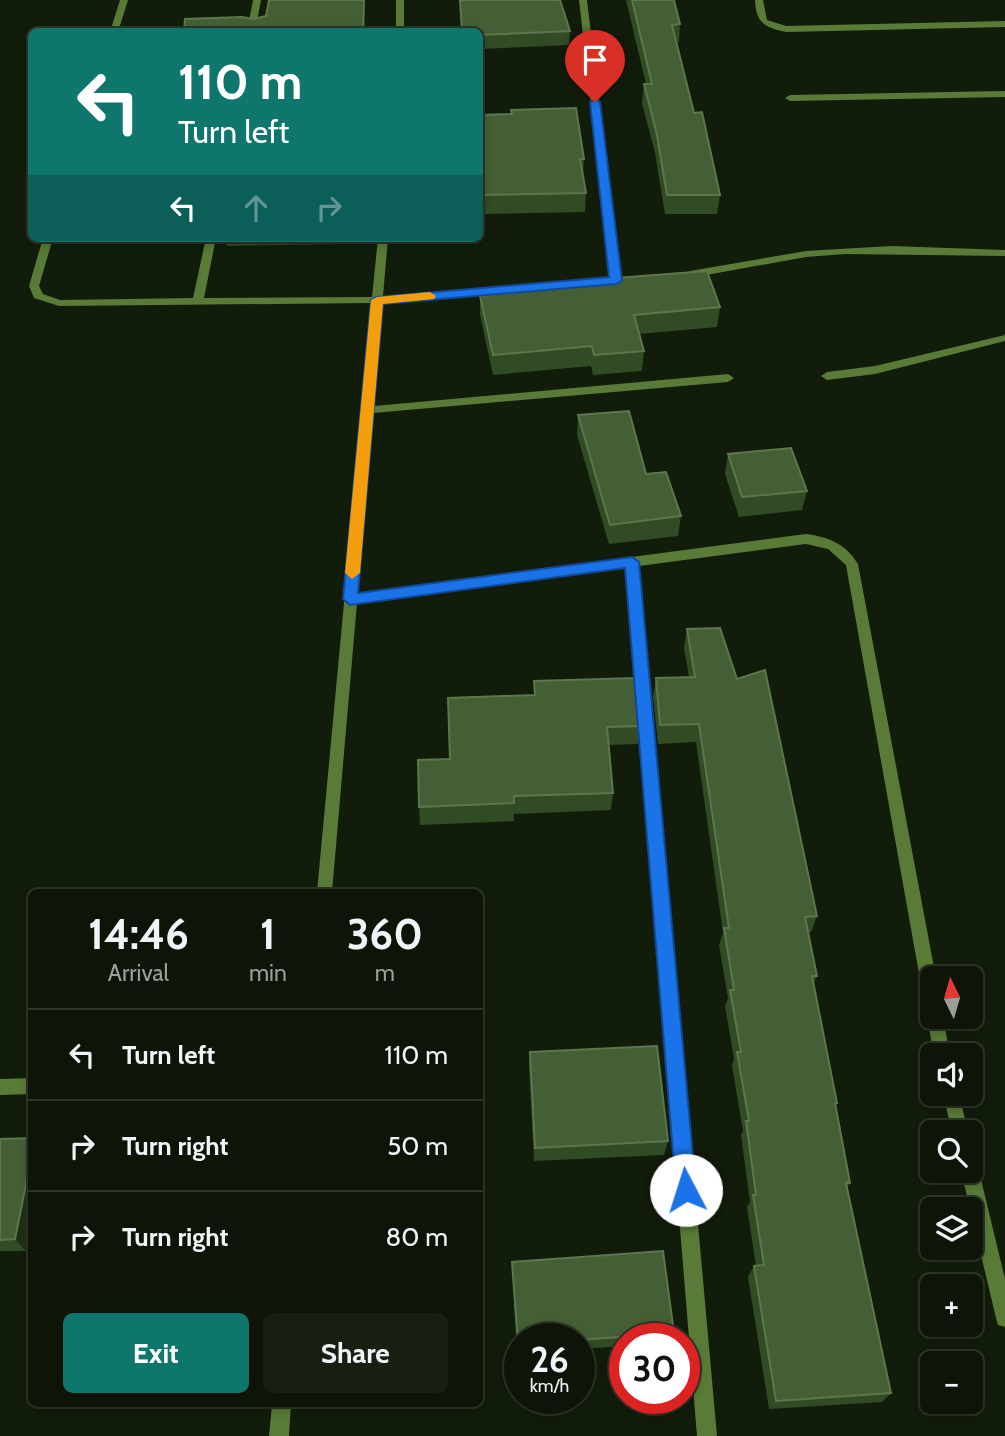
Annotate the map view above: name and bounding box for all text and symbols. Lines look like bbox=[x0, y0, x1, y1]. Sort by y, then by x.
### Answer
pin bbox=[565, 30, 625, 102]
icon: arrive bbox=[576, 41, 614, 79]
text: 110 m bbox=[178, 52, 302, 111]
icon: left bbox=[63, 56, 154, 147]
text: Turn left bbox=[178, 112, 289, 151]
icon: left bbox=[164, 189, 202, 227]
icon: ahead bbox=[237, 189, 275, 227]
icon: right bbox=[310, 189, 348, 227]
text: 14:46 bbox=[88, 908, 189, 960]
text: 1 bbox=[260, 908, 276, 960]
text: 360 bbox=[347, 908, 423, 960]
text: Arrival bbox=[108, 959, 169, 987]
text: min bbox=[249, 959, 287, 987]
text: m bbox=[375, 959, 395, 987]
north arrow bbox=[920, 966, 984, 1029]
map controls bbox=[920, 966, 983, 1414]
icon: left bbox=[63, 1036, 101, 1074]
text: Turn left bbox=[122, 1039, 215, 1071]
text: 110 m bbox=[384, 1039, 448, 1071]
button: sound bbox=[920, 1043, 983, 1106]
button: search bbox=[920, 1120, 983, 1183]
icon: right bbox=[63, 1127, 101, 1165]
text: Turn right bbox=[122, 1130, 228, 1162]
text: 50 m bbox=[387, 1130, 448, 1162]
position arrow bbox=[649, 1153, 723, 1227]
button: layers bbox=[920, 1197, 983, 1260]
icon: right bbox=[63, 1218, 101, 1256]
text: Turn right bbox=[122, 1221, 228, 1253]
text: 80 m bbox=[385, 1221, 448, 1253]
button: + bbox=[920, 1274, 983, 1337]
button: Exit bbox=[63, 1313, 249, 1393]
button: Share bbox=[263, 1313, 448, 1393]
speed limit sign: 30 bbox=[609, 1323, 700, 1414]
text: 26 bbox=[530, 1338, 569, 1381]
button: − bbox=[920, 1351, 983, 1414]
text: km/h bbox=[530, 1375, 569, 1397]

